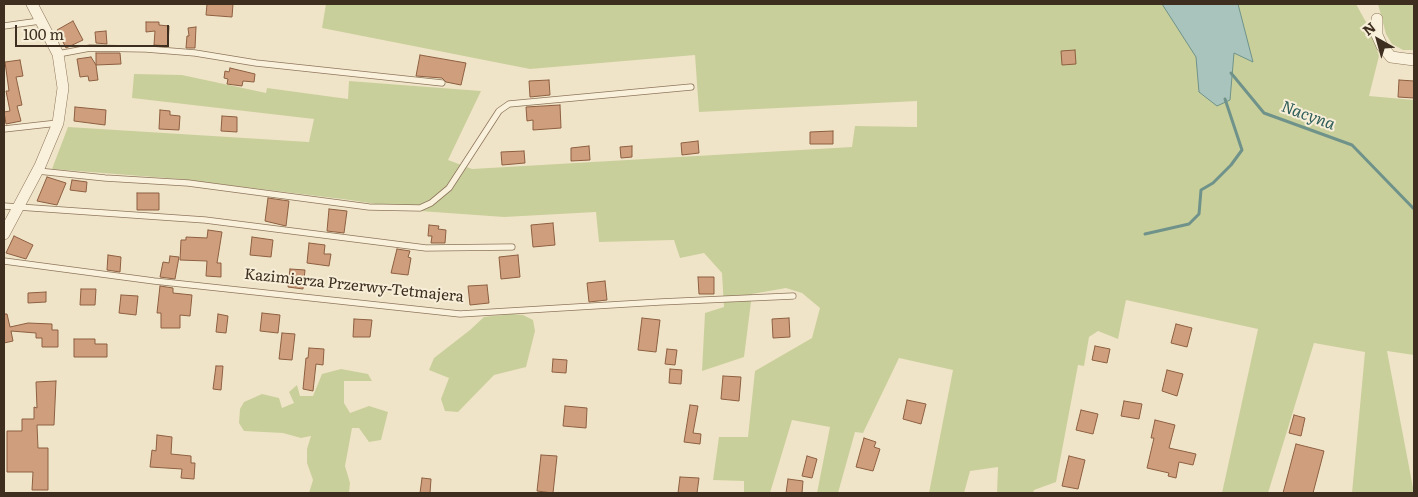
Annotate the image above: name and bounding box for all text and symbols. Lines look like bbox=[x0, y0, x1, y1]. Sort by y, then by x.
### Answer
scale bar bbox=[18, 15, 171, 47]
north arrow bbox=[1353, 15, 1403, 65]
text: N bbox=[1358, 17, 1380, 40]
text: 100 m bbox=[23, 22, 64, 45]
water label: Nacyna bbox=[1279, 97, 1337, 135]
street label: Kazimierza Przerwy-Tetmajera bbox=[243, 266, 465, 306]

